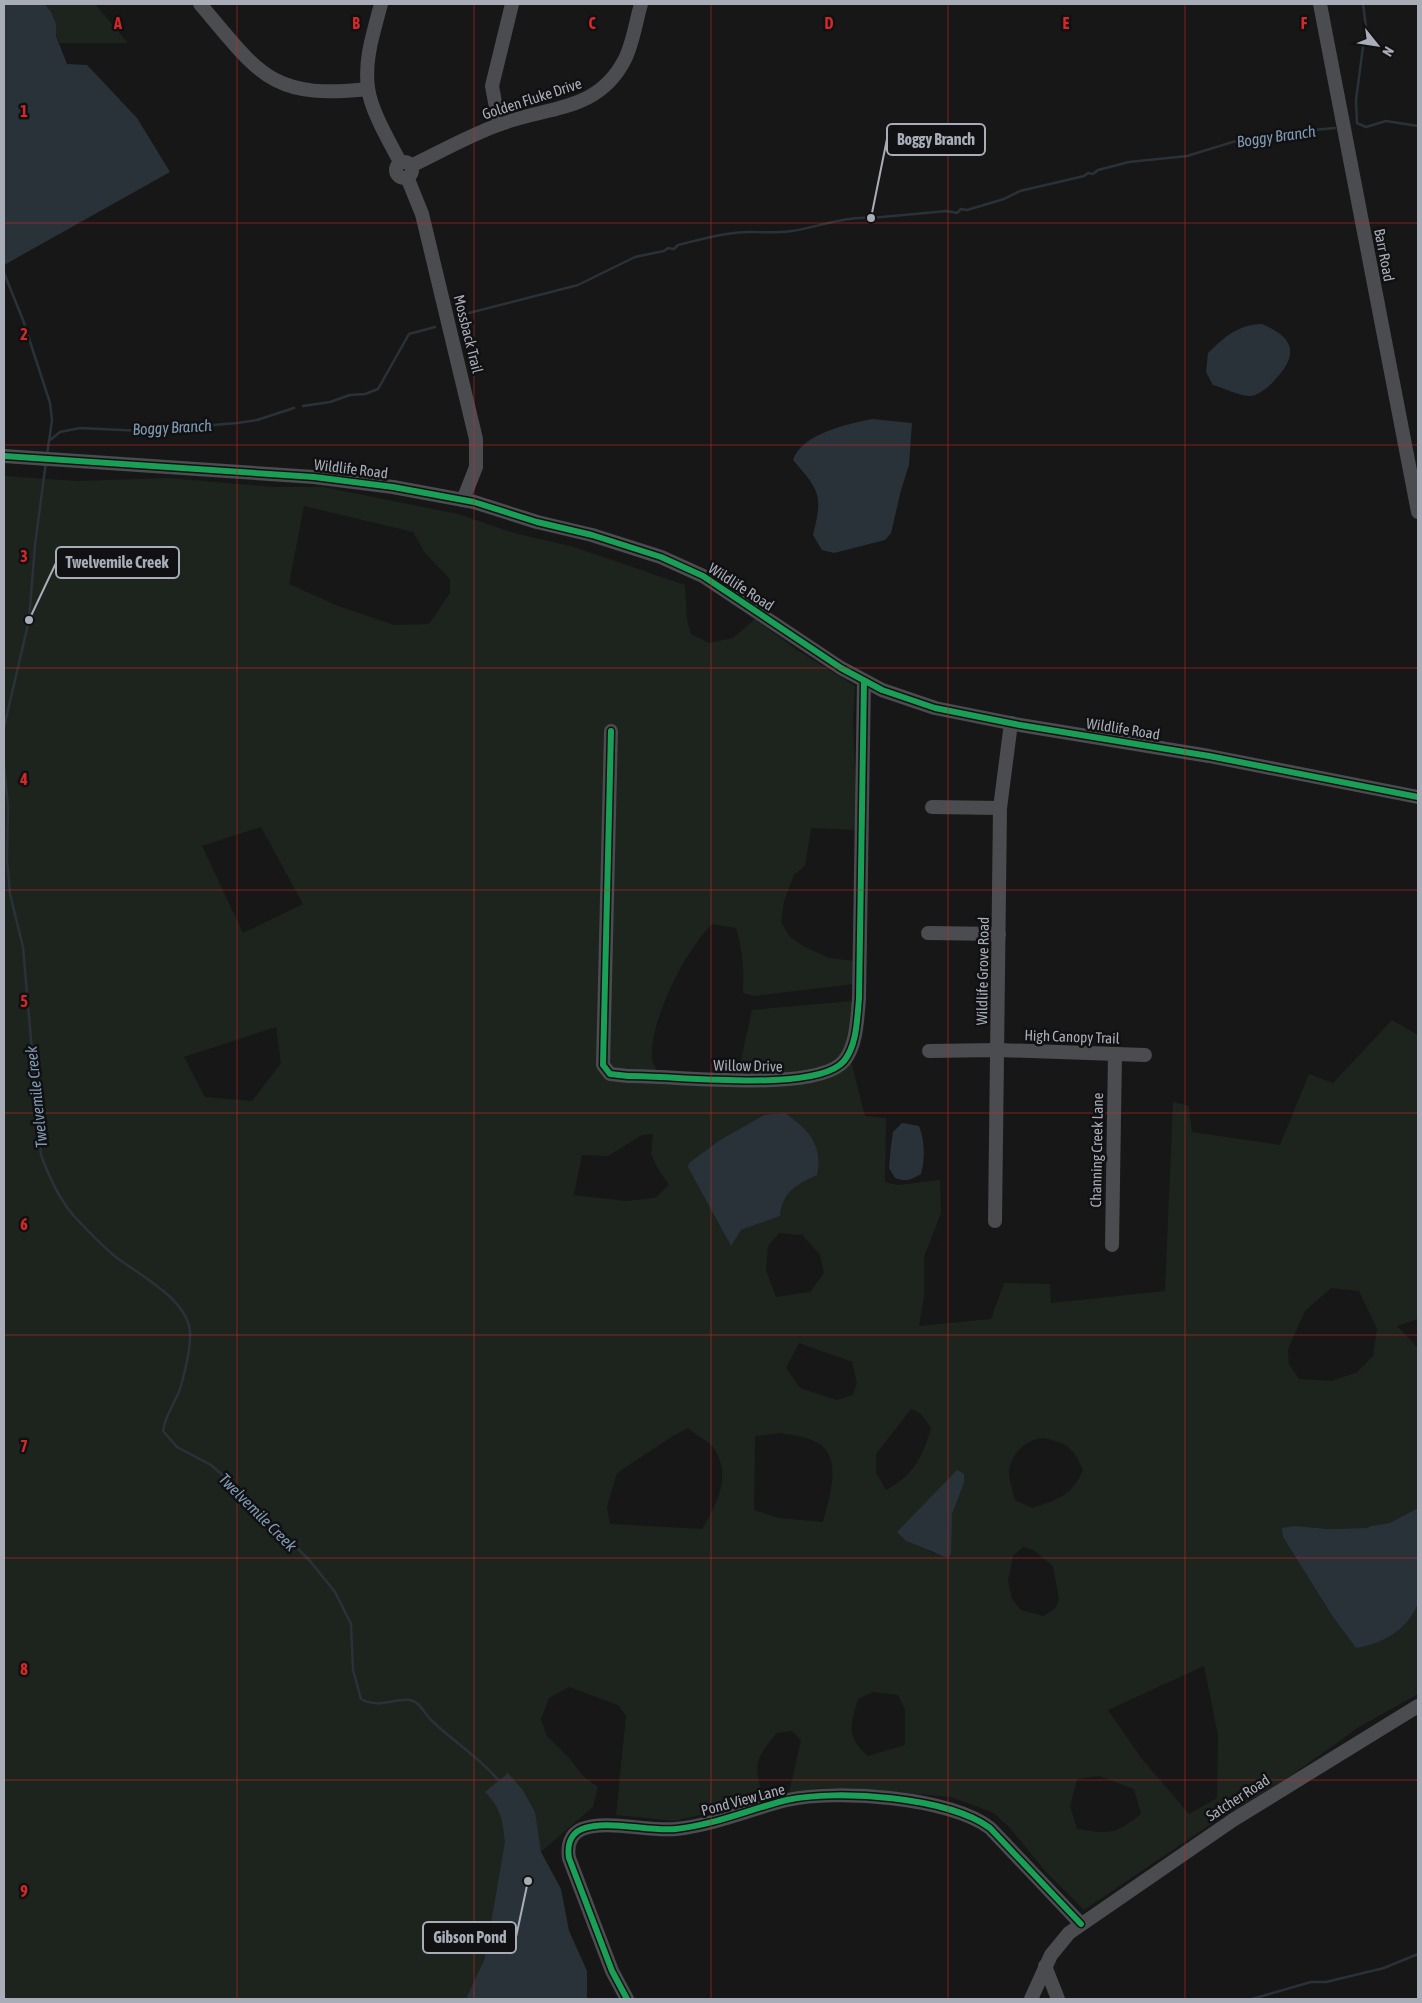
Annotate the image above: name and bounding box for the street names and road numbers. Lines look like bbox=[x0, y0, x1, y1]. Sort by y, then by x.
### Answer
street label: Golden Fluke Drive bbox=[480, 74, 584, 123]
street label: Barr Road bbox=[1371, 227, 1398, 283]
street label: Mossback Trail bbox=[451, 293, 486, 375]
street label: Wildlife Road bbox=[313, 456, 389, 481]
street label: Wildlife Road bbox=[705, 559, 777, 614]
street label: Wildlife Road bbox=[1085, 714, 1161, 743]
street label: Wildlife Grove Road bbox=[973, 917, 992, 1025]
street label: High Canopy Trail bbox=[1024, 1026, 1120, 1047]
street label: Willow Drive bbox=[713, 1056, 783, 1075]
street label: Channing Creek Lane bbox=[1087, 1092, 1106, 1208]
street label: Satcher Road bbox=[1203, 1771, 1273, 1824]
street label: Pond View Lane bbox=[699, 1780, 787, 1819]

